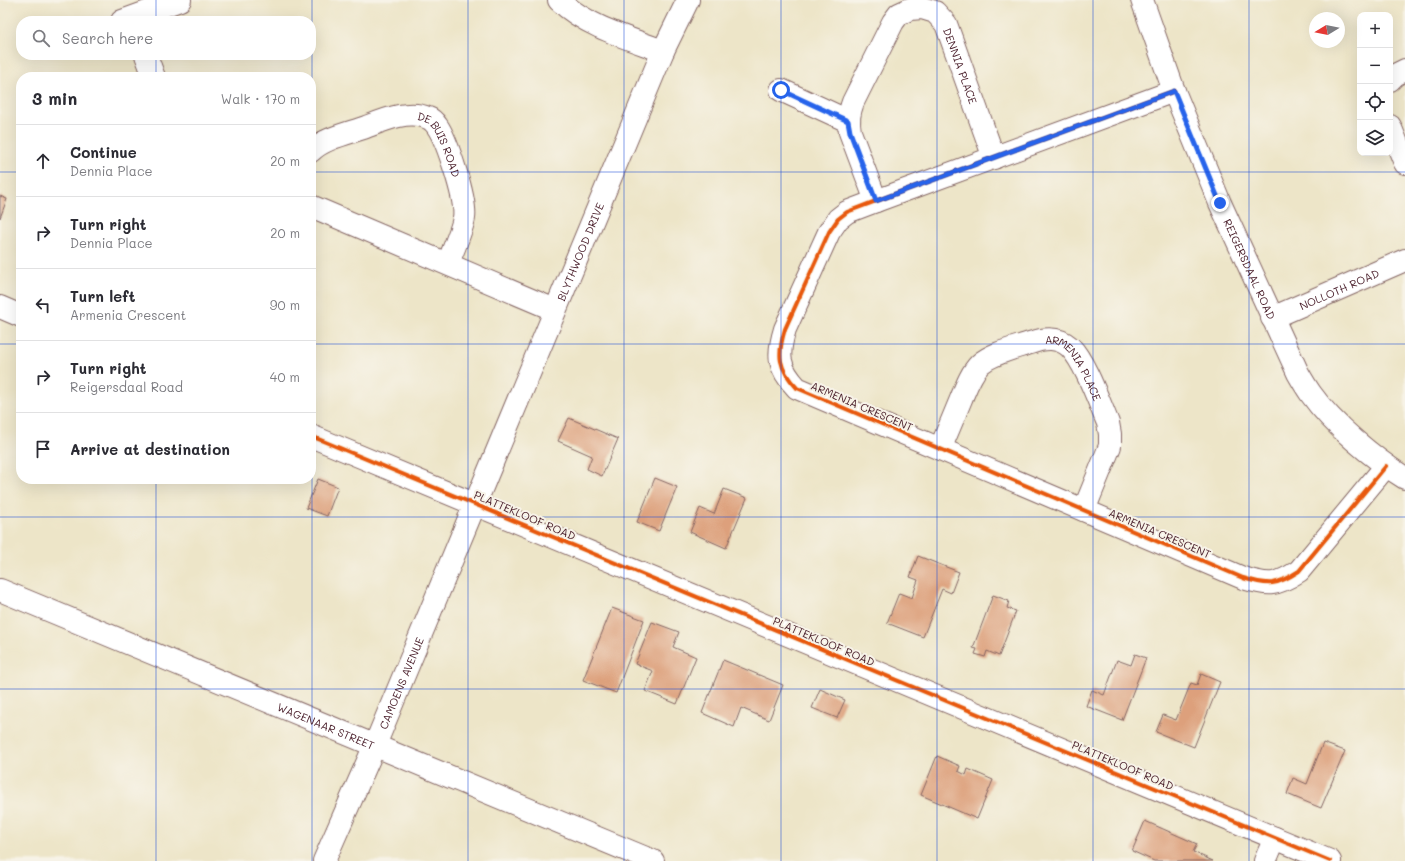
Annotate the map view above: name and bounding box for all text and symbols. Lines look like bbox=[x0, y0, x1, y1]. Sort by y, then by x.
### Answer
north arrow bbox=[1309, 12, 1345, 48]
map controls bbox=[1357, 12, 1393, 156]
button: + bbox=[1357, 12, 1393, 48]
search box bbox=[16, 16, 316, 60]
street label: DENNIA PLACE bbox=[940, 26, 981, 106]
icon: search bbox=[30, 27, 52, 49]
text: Search here bbox=[62, 28, 153, 48]
button: − bbox=[1357, 48, 1393, 84]
route start bbox=[772, 81, 790, 99]
button: locate bbox=[1357, 84, 1393, 120]
text: 3 min bbox=[32, 87, 77, 109]
text: Walk · 170 m bbox=[221, 90, 300, 107]
street label: DE BUIS ROAD bbox=[416, 108, 464, 179]
button: layers bbox=[1357, 120, 1393, 156]
text: Continue bbox=[70, 142, 137, 162]
icon: ahead bbox=[32, 150, 54, 172]
text: 20 m bbox=[270, 152, 300, 169]
text: Dennia Place bbox=[70, 162, 153, 179]
route end bbox=[1211, 194, 1229, 212]
street label: BLYTHWOOD DRIVE bbox=[553, 200, 607, 303]
text: Turn right bbox=[70, 214, 147, 234]
street label: REIGERSDAAL ROAD bbox=[1221, 216, 1280, 322]
icon: right bbox=[32, 222, 54, 244]
text: 20 m bbox=[270, 224, 300, 241]
text: Dennia Place bbox=[70, 234, 153, 251]
street label: NOLLOTH ROAD bbox=[1297, 265, 1381, 313]
text: Turn left bbox=[70, 286, 135, 306]
icon: left bbox=[32, 294, 54, 316]
text: 90 m bbox=[270, 296, 300, 313]
text: Armenia Crescent bbox=[70, 306, 186, 323]
street label: ARMENIA PLACE bbox=[1045, 331, 1106, 403]
text: Turn right bbox=[70, 358, 147, 378]
icon: right bbox=[32, 366, 54, 388]
text: 40 m bbox=[270, 368, 300, 385]
text: Reigersdaal Road bbox=[70, 378, 183, 395]
street label: ARMENIA CRESCENT bbox=[809, 378, 915, 434]
icon: arrive bbox=[32, 438, 54, 460]
text: Arrive at destination bbox=[70, 439, 230, 459]
street label: PLATTEKLOOF ROAD bbox=[472, 487, 578, 543]
street label: ARMENIA CRESCENT bbox=[1107, 505, 1213, 561]
street label: PLATTEKLOOF ROAD bbox=[771, 613, 877, 669]
street label: CAMOENS AVENUE bbox=[375, 635, 427, 731]
street label: WAGENAAR STREET bbox=[275, 698, 377, 752]
street label: PLATTEKLOOF ROAD bbox=[1070, 737, 1176, 793]

